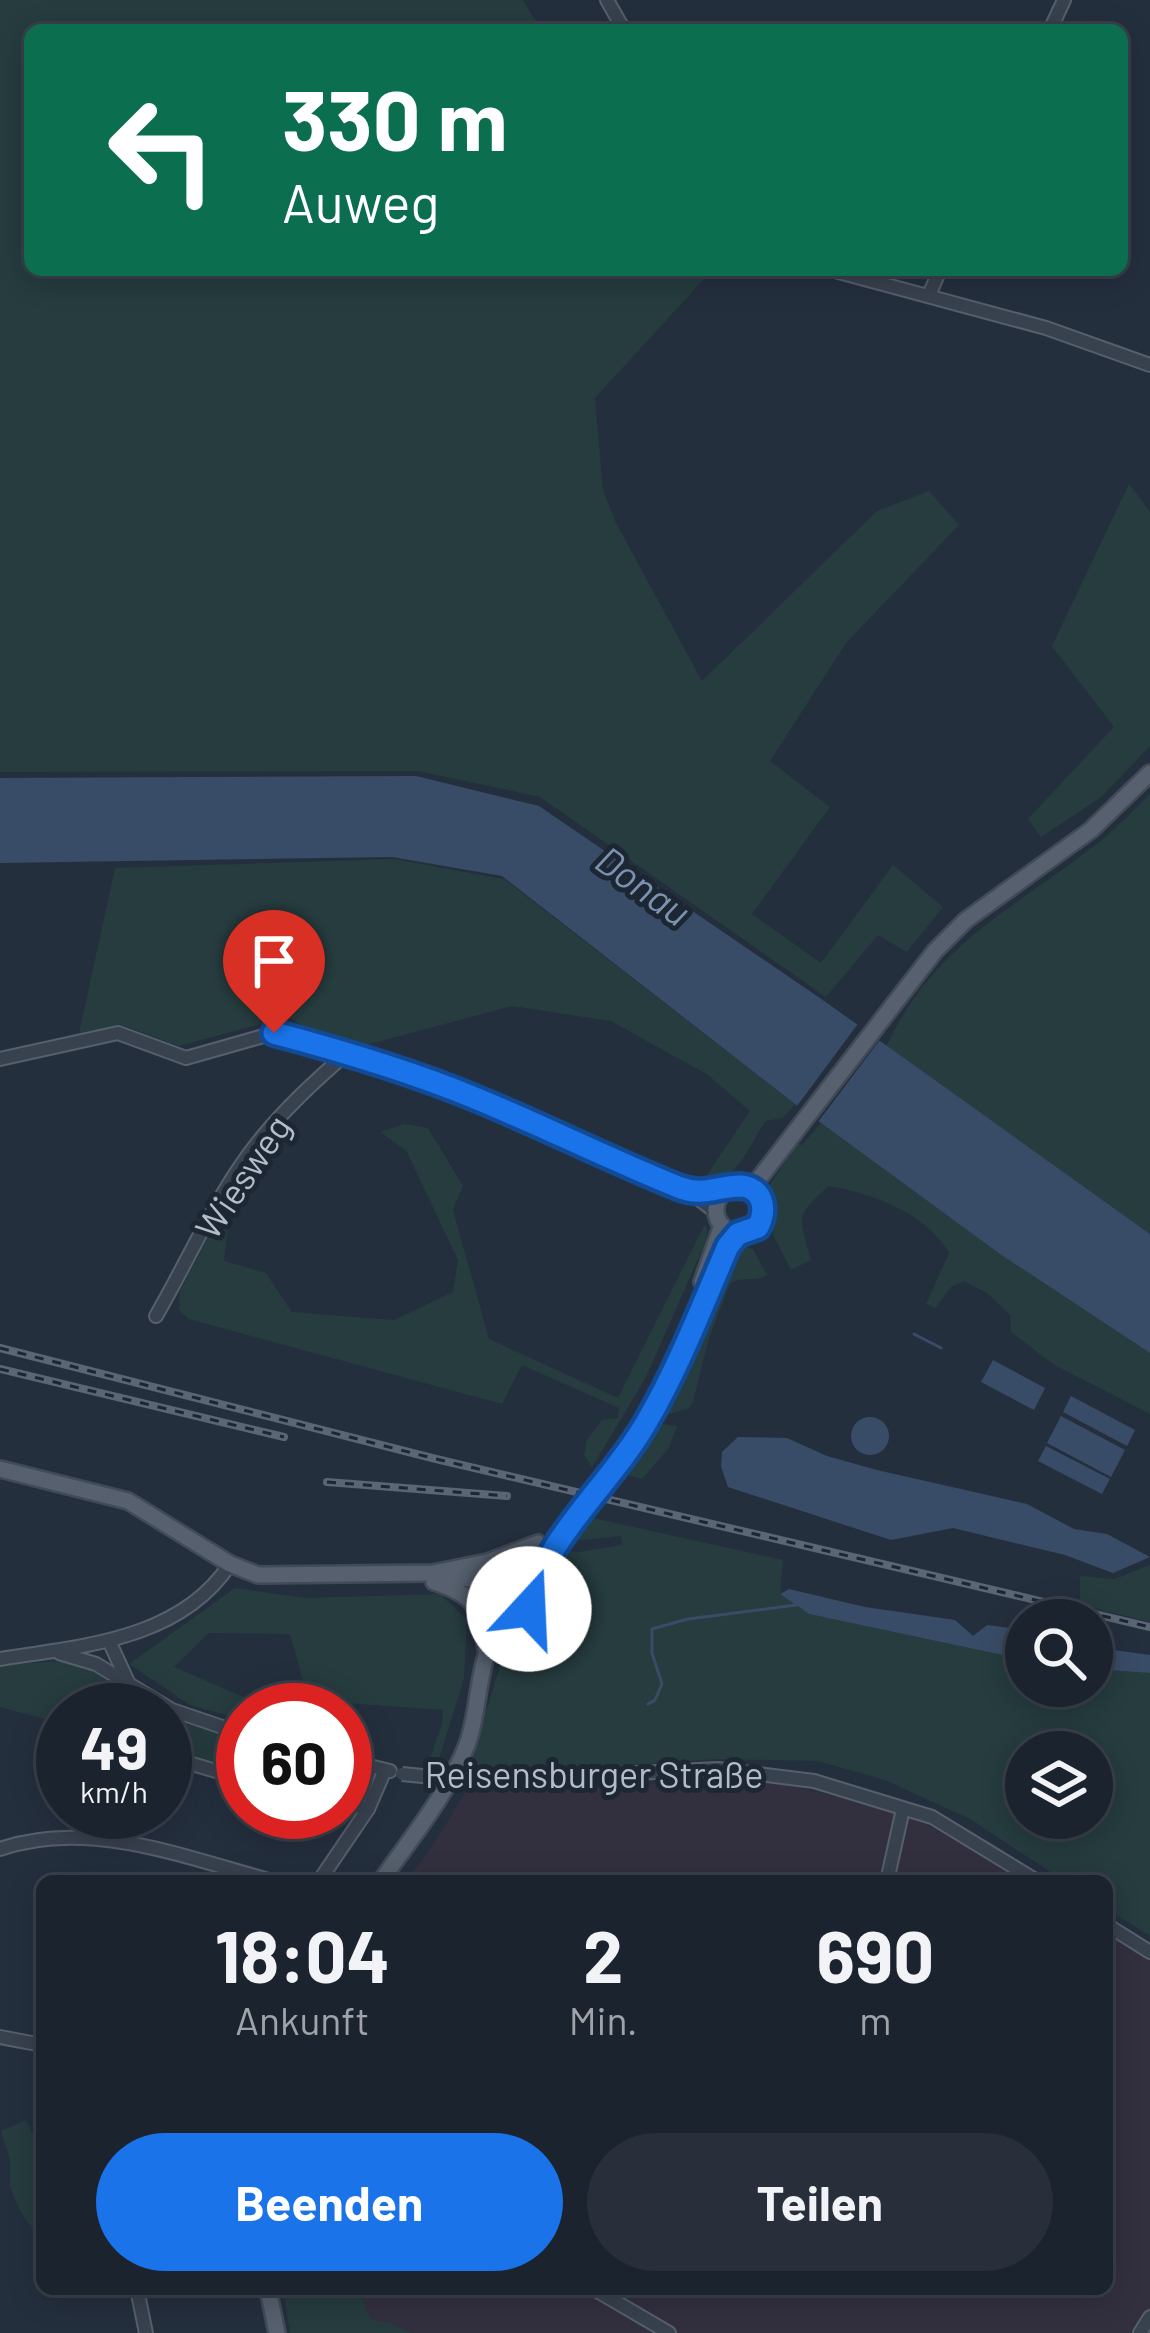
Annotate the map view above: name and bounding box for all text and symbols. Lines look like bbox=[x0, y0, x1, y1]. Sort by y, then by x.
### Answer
text: 330 m bbox=[282, 67, 508, 168]
icon: left bbox=[84, 72, 240, 228]
text: Auweg bbox=[282, 169, 439, 234]
water label: Donau bbox=[587, 835, 700, 935]
pin bbox=[223, 910, 325, 1033]
icon: arrive bbox=[241, 928, 307, 994]
street label: Wiesweg bbox=[185, 1106, 299, 1246]
position arrow bbox=[466, 1546, 592, 1672]
map controls bbox=[1005, 1599, 1113, 1839]
button: search bbox=[1005, 1599, 1113, 1707]
speed limit sign: 60 bbox=[216, 1683, 372, 1839]
text: 49 bbox=[80, 1710, 148, 1782]
button: layers bbox=[1005, 1731, 1113, 1839]
street label: Reisensburger Straße bbox=[425, 1752, 763, 1795]
text: km/h bbox=[80, 1773, 148, 1809]
text: 18:04 bbox=[215, 1911, 390, 1997]
text: 2 bbox=[583, 1911, 623, 1997]
text: 690 bbox=[816, 1911, 934, 1997]
text: Ankunft bbox=[235, 1996, 369, 2043]
text: Min. bbox=[569, 1996, 638, 2043]
text: m bbox=[859, 1996, 891, 2043]
button: Beenden bbox=[96, 2133, 563, 2271]
button: Teilen bbox=[587, 2133, 1053, 2271]

